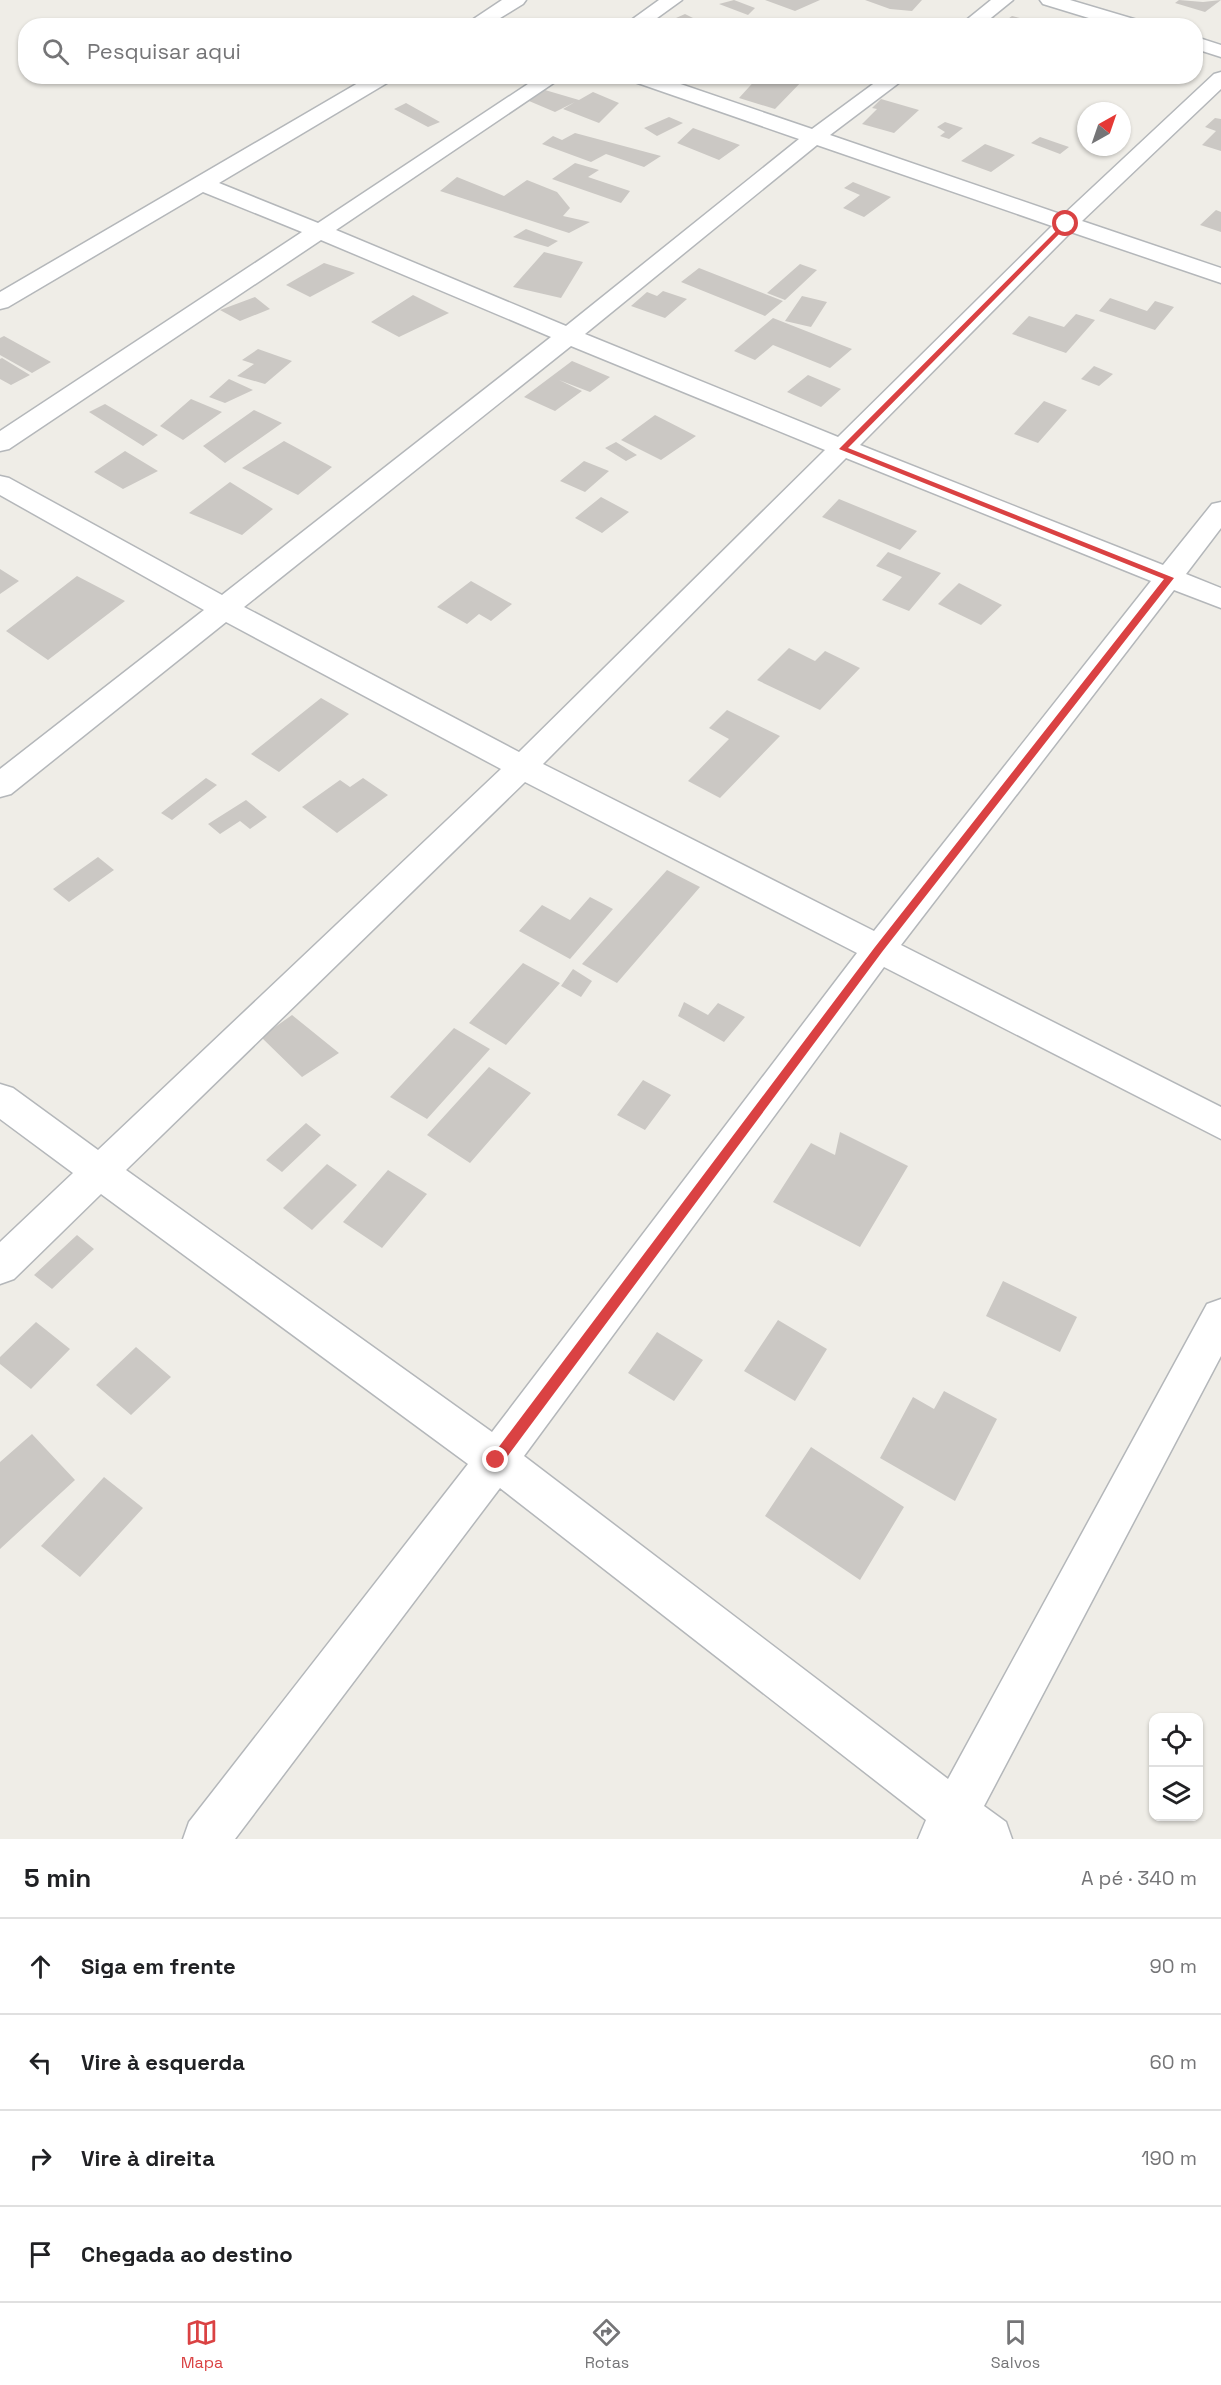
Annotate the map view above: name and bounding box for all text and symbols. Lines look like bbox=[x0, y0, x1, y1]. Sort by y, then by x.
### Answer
search box bbox=[18, 18, 1203, 84]
icon: search bbox=[39, 35, 72, 68]
text: Pesquisar aqui bbox=[87, 37, 241, 65]
north arrow bbox=[1077, 102, 1131, 156]
route start bbox=[1052, 210, 1078, 236]
route end bbox=[482, 1446, 508, 1472]
map controls bbox=[1149, 1713, 1203, 1821]
button: locate bbox=[1149, 1713, 1203, 1767]
button: layers bbox=[1149, 1767, 1203, 1821]
text: 5 min bbox=[24, 1861, 91, 1895]
text: A pé · 340 m bbox=[1081, 1865, 1197, 1891]
icon: ahead bbox=[24, 1950, 57, 1983]
text: Siga em frente bbox=[81, 1952, 236, 1980]
text: 90 m bbox=[1150, 1953, 1197, 1979]
icon: left bbox=[24, 2046, 57, 2079]
text: Vire à esquerda bbox=[81, 2048, 245, 2076]
text: 60 m bbox=[1150, 2049, 1197, 2075]
icon: right bbox=[24, 2142, 57, 2175]
text: Vire à direita bbox=[81, 2144, 215, 2172]
text: 190 m bbox=[1141, 2145, 1197, 2171]
icon: arrive bbox=[24, 2238, 57, 2271]
text: Chegada ao destino bbox=[81, 2240, 293, 2268]
tab: Mapa bbox=[181, 2316, 223, 2373]
tab: Rotas bbox=[585, 2316, 629, 2373]
tab: Salvos bbox=[991, 2316, 1040, 2373]

